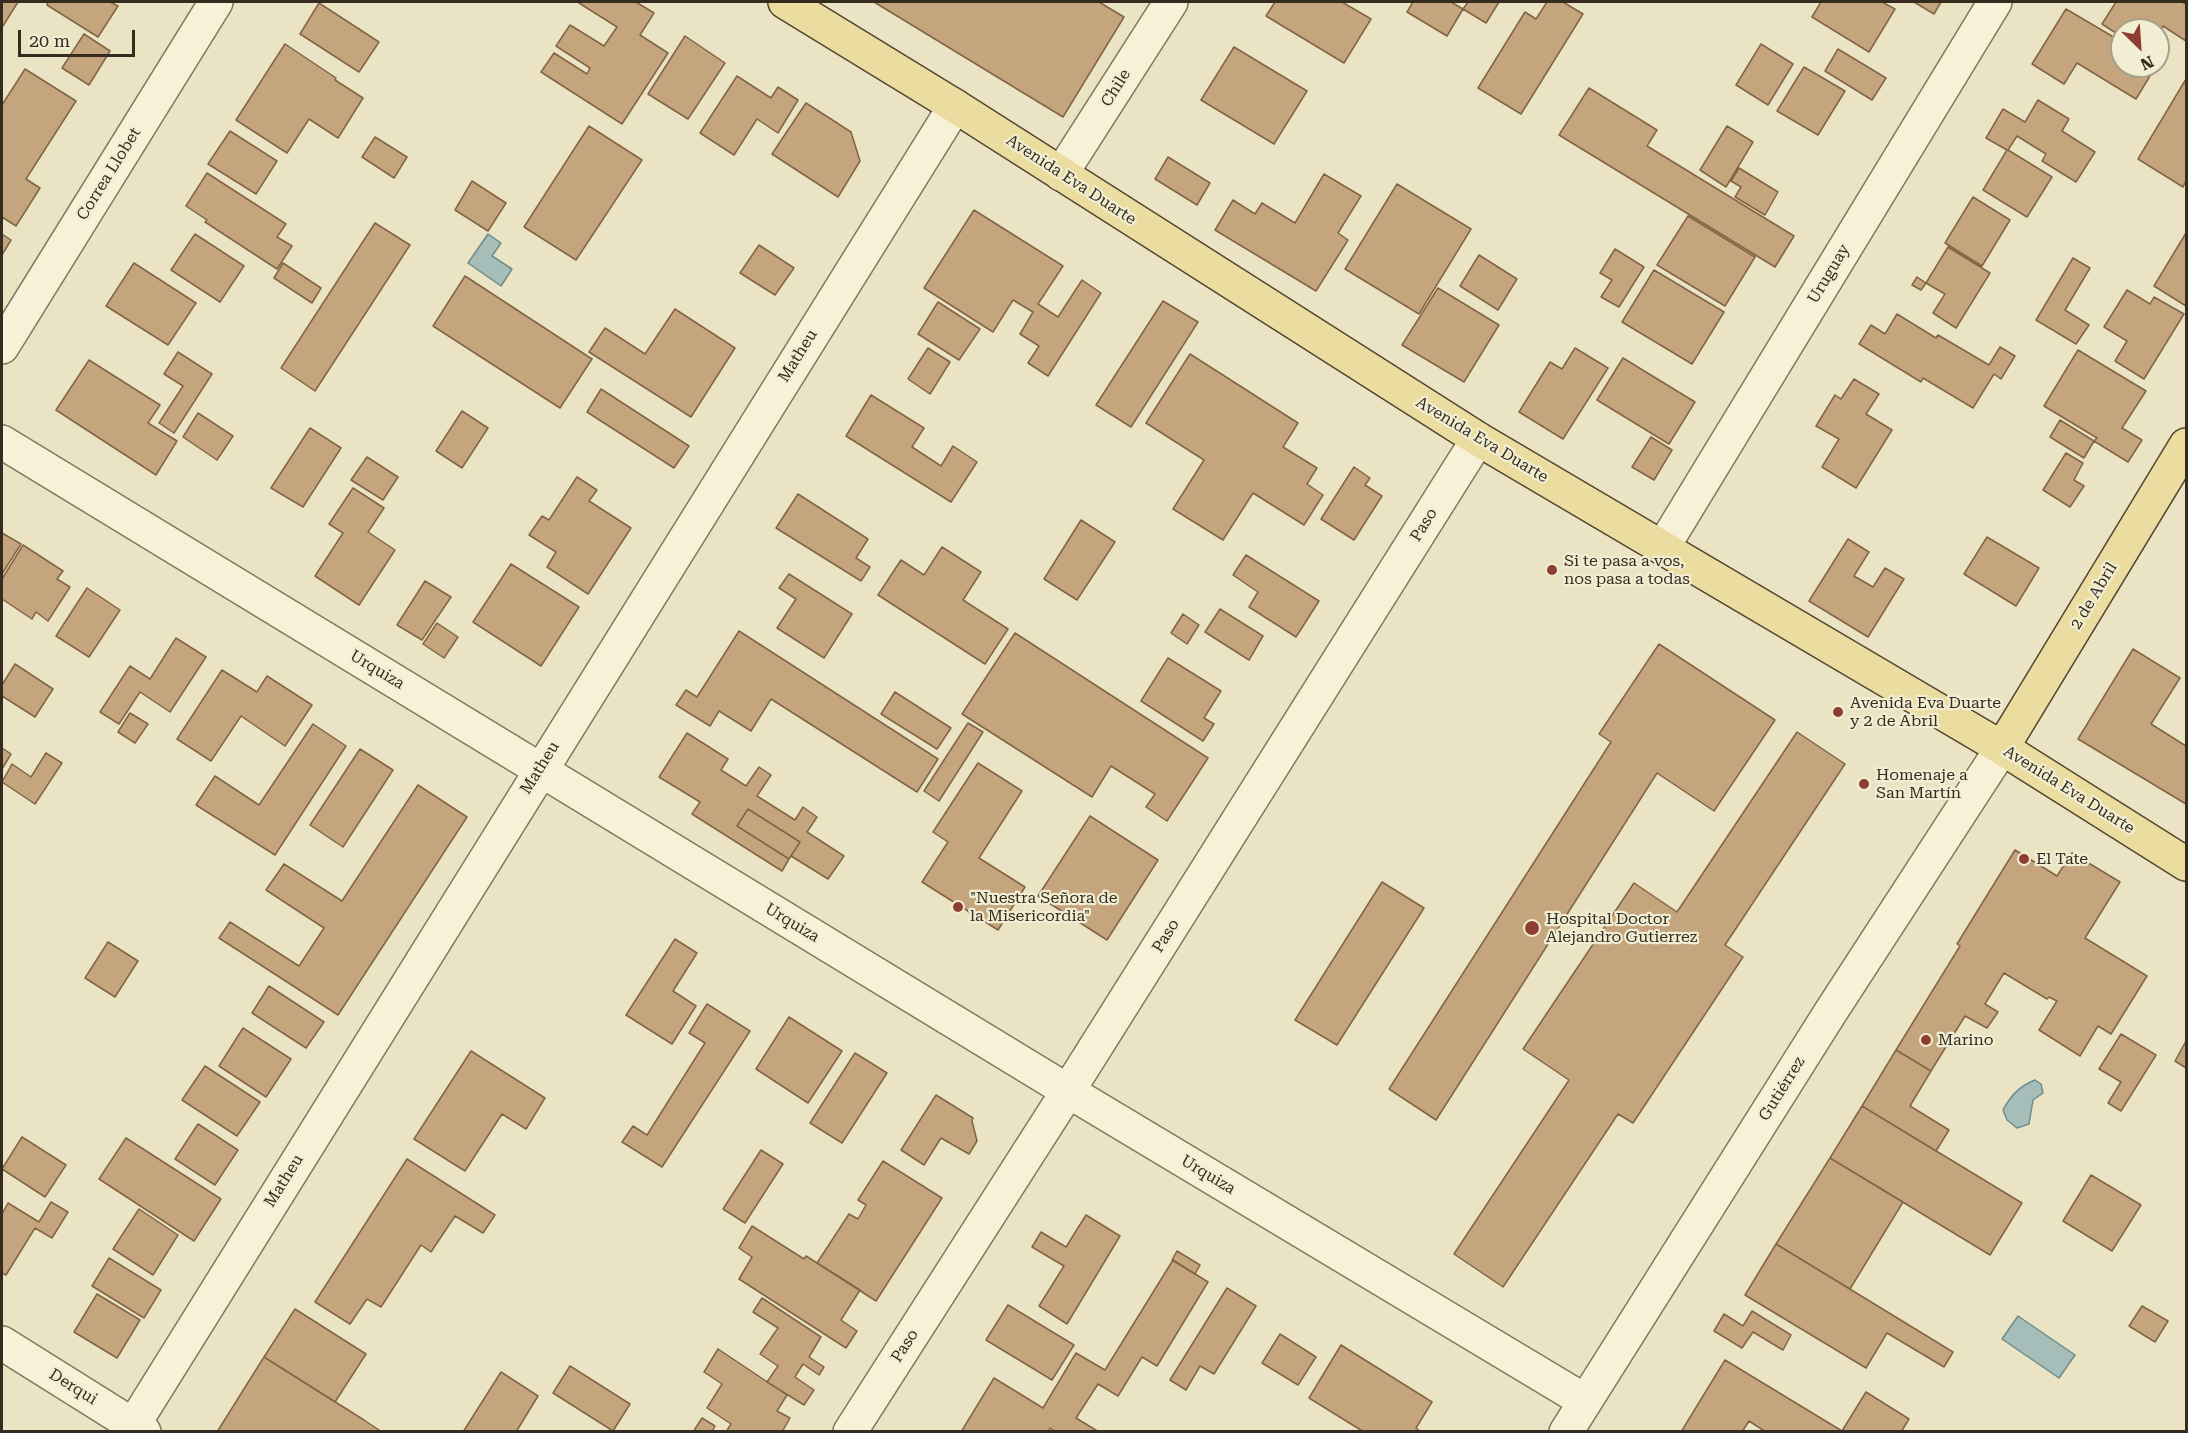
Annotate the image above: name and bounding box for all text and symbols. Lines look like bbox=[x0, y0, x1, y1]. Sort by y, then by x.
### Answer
scale bar bbox=[21, 18, 138, 56]
north arrow bbox=[2110, 18, 2170, 78]
text: 20 m bbox=[29, 30, 70, 51]
text: N bbox=[2137, 52, 2157, 74]
street label: Chile bbox=[1097, 66, 1135, 110]
street label: Correa Llobet bbox=[73, 124, 145, 224]
street label: Avenida Eva Duarte bbox=[1002, 131, 1140, 229]
street label: Uruguay bbox=[1804, 241, 1854, 307]
street label: Matheu bbox=[774, 326, 822, 386]
street label: Avenida Eva Duarte bbox=[1412, 393, 1552, 487]
street label: Paso bbox=[1406, 505, 1442, 545]
place label: Si te pasa a vos, nos pasa a todas bbox=[1564, 551, 1690, 589]
street label: 2 de Abril bbox=[2067, 559, 2121, 633]
marker: Si te pasa a vos, nos pasa a todas bbox=[1545, 563, 1559, 577]
street label: Urquiza bbox=[346, 646, 408, 694]
place label: Avenida Eva Duarte y 2 de Abril bbox=[1850, 693, 2001, 731]
marker: Avenida Eva Duarte y 2 de Abril bbox=[1831, 705, 1845, 719]
street label: Matheu bbox=[516, 738, 564, 798]
street label: Avenida Eva Duarte bbox=[2000, 742, 2138, 838]
place label: Homenaje a San Martín bbox=[1876, 765, 1968, 803]
marker: Homenaje a San Martín bbox=[1857, 777, 1871, 791]
place label: El Tate bbox=[2036, 849, 2088, 869]
marker: El Tate bbox=[2017, 852, 2031, 866]
place label: "Nuestra Señora de la Misericordia" bbox=[970, 888, 1117, 926]
street label: Urquiza bbox=[761, 899, 823, 947]
marker: "Nuestra Señora de la Misericordia" bbox=[951, 900, 965, 914]
place label: Hospital Doctor Alejandro Gutierrez bbox=[1546, 909, 1697, 947]
street label: Paso bbox=[1148, 916, 1184, 956]
marker: Hospital Doctor Alejandro Gutierrez bbox=[1523, 919, 1541, 937]
place label: Marino bbox=[1938, 1030, 1994, 1050]
marker: Marino bbox=[1919, 1033, 1933, 1047]
street label: Gutiérrez bbox=[1755, 1053, 1809, 1125]
street label: Matheu bbox=[260, 1151, 308, 1211]
street label: Urquiza bbox=[1177, 1151, 1239, 1199]
street label: Paso bbox=[887, 1326, 923, 1366]
street label: Derqui bbox=[45, 1365, 101, 1409]

